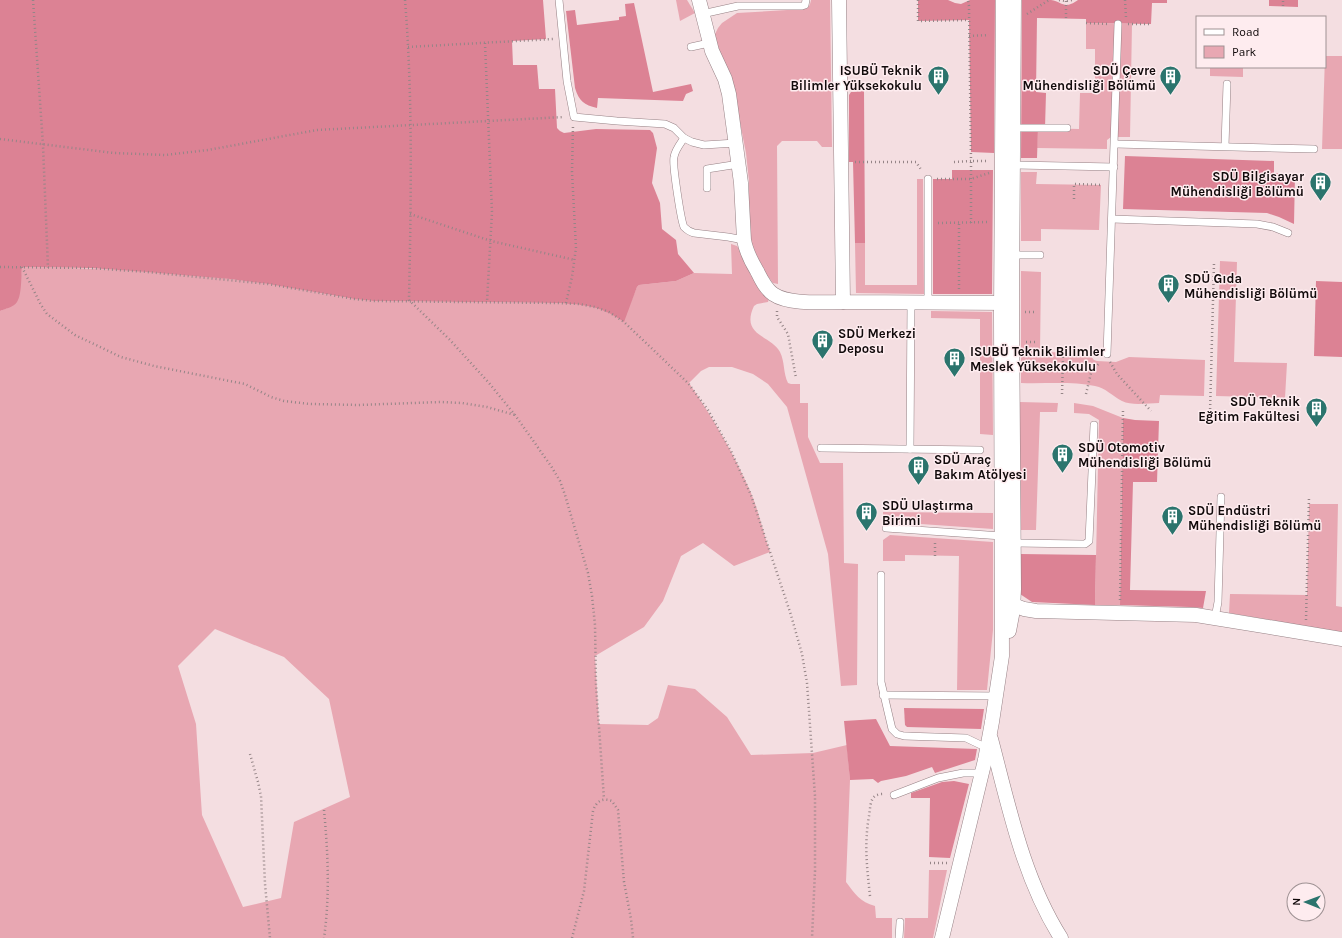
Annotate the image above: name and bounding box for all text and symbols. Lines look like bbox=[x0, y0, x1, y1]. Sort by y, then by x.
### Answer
legend bbox=[1196, 16, 1326, 68]
text: Road bbox=[1232, 25, 1260, 39]
text: Park bbox=[1232, 45, 1257, 59]
place label: ISUBÜ Teknik Bilimler Yüksekokulu bbox=[790, 63, 922, 93]
place label: SDÜ Çevre Mühendisliği Bölümü bbox=[1023, 63, 1156, 93]
building icon: ISUBÜ Teknik Bilimler Yüksekokulu bbox=[925, 64, 951, 97]
building icon: SDÜ Çevre Mühendisliği Bölümü bbox=[1158, 64, 1184, 97]
place label: SDÜ Bilgisayar Mühendisliği Bölümü bbox=[1171, 169, 1305, 199]
building icon: SDÜ Bilgisayar Mühendisliği Bölümü bbox=[1307, 170, 1333, 203]
place label: SDÜ Gıda Mühendisliği Bölümü bbox=[1184, 271, 1317, 301]
building icon: SDÜ Gıda Mühendisliği Bölümü bbox=[1155, 272, 1181, 305]
place label: SDÜ Merkezi Deposu bbox=[838, 326, 916, 356]
building icon: SDÜ Merkezi Deposu bbox=[809, 327, 835, 360]
place label: ISUBÜ Teknik Bilimler Meslek Yüksekokulu bbox=[970, 344, 1106, 374]
building icon: ISUBÜ Teknik Bilimler Meslek Yüksekokulu bbox=[941, 345, 967, 378]
place label: SDÜ Teknik Eğitim Fakültesi bbox=[1198, 394, 1300, 424]
building icon: SDÜ Teknik Eğitim Fakültesi bbox=[1303, 395, 1329, 428]
place label: SDÜ Otomotiv Mühendisliği Bölümü bbox=[1078, 440, 1211, 470]
building icon: SDÜ Otomotiv Mühendisliği Bölümü bbox=[1050, 441, 1076, 474]
place label: SDÜ Araç Bakım Atölyesi bbox=[934, 452, 1027, 482]
building icon: SDÜ Araç Bakım Atölyesi bbox=[905, 453, 931, 486]
place label: SDÜ Ulaştırma Birimi bbox=[882, 498, 973, 528]
building icon: SDÜ Ulaştırma Birimi bbox=[853, 499, 879, 532]
place label: SDÜ Endüstri Mühendisliği Bölümü bbox=[1188, 503, 1321, 533]
building icon: SDÜ Endüstri Mühendisliği Bölümü bbox=[1159, 504, 1185, 537]
north arrow bbox=[1286, 882, 1326, 922]
text: N bbox=[1290, 898, 1303, 906]

